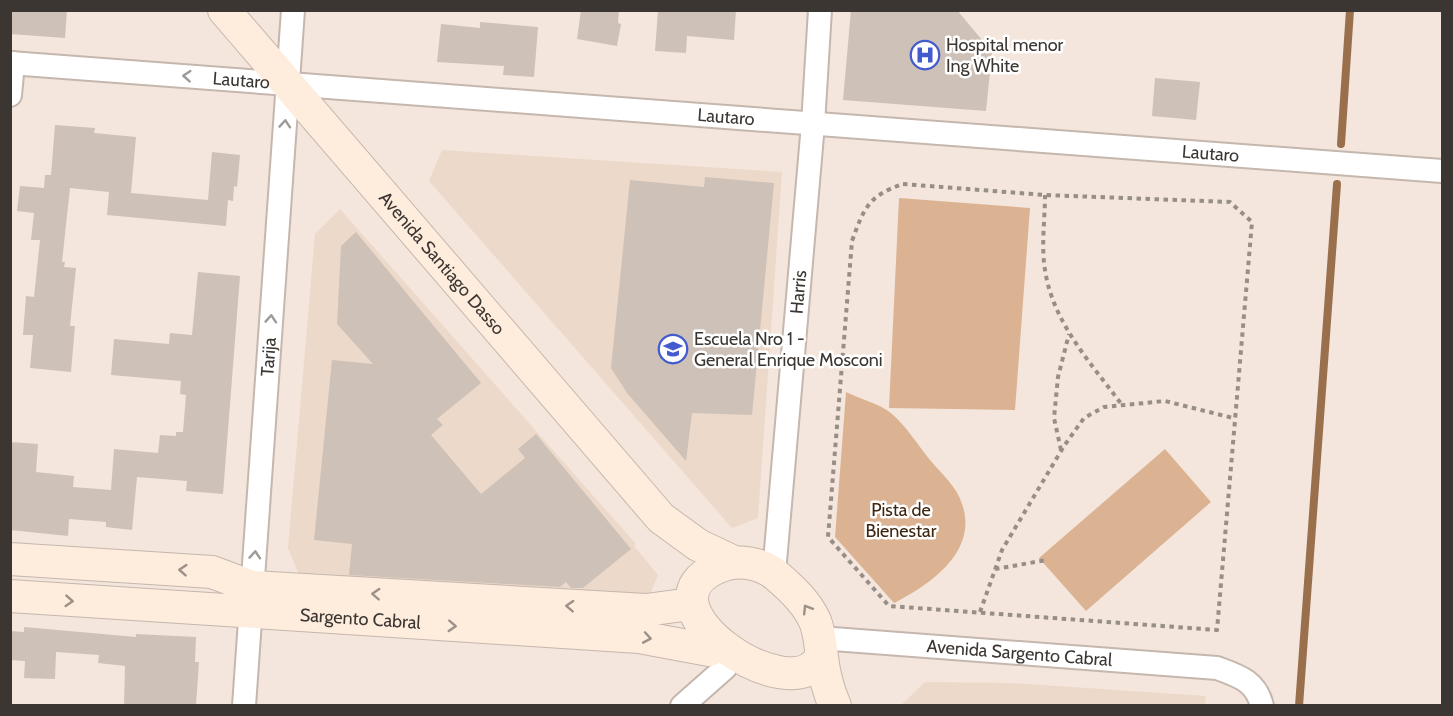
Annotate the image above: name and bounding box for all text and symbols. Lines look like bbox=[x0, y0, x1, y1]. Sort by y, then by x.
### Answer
place label: Hospital menor Ing White bbox=[946, 34, 1064, 77]
hospital icon: Hospital menor Ing White bbox=[909, 39, 941, 71]
street label: Lautaro bbox=[212, 67, 271, 94]
one-way arrow bbox=[183, 70, 192, 83]
street label: Lautaro bbox=[697, 104, 755, 130]
one-way arrow bbox=[278, 120, 291, 129]
street label: Lautaro bbox=[1181, 140, 1240, 167]
street label: Avenida Santiago Dasso bbox=[374, 187, 510, 339]
street label: Harris bbox=[786, 269, 811, 315]
one-way arrow bbox=[264, 314, 277, 324]
place label: Escuela Nro 1 - General Enrique Mosconi bbox=[694, 328, 883, 371]
school or university icon: Escuela Nro 1 - General Enrique Mosconi bbox=[657, 333, 689, 365]
street label: Tarija bbox=[256, 336, 281, 377]
park label: Pista de Bienestar bbox=[866, 499, 937, 542]
one-way arrow bbox=[248, 551, 261, 560]
one-way arrow bbox=[179, 564, 188, 577]
one-way arrow bbox=[371, 588, 380, 601]
one-way arrow bbox=[64, 594, 73, 607]
one-way arrow bbox=[566, 599, 575, 612]
street label: Sargento Cabral bbox=[299, 604, 422, 634]
one-way arrow bbox=[803, 605, 814, 616]
one-way arrow bbox=[448, 619, 457, 632]
one-way arrow bbox=[641, 631, 651, 644]
street label: Avenida Sargento Cabral bbox=[926, 635, 1114, 671]

